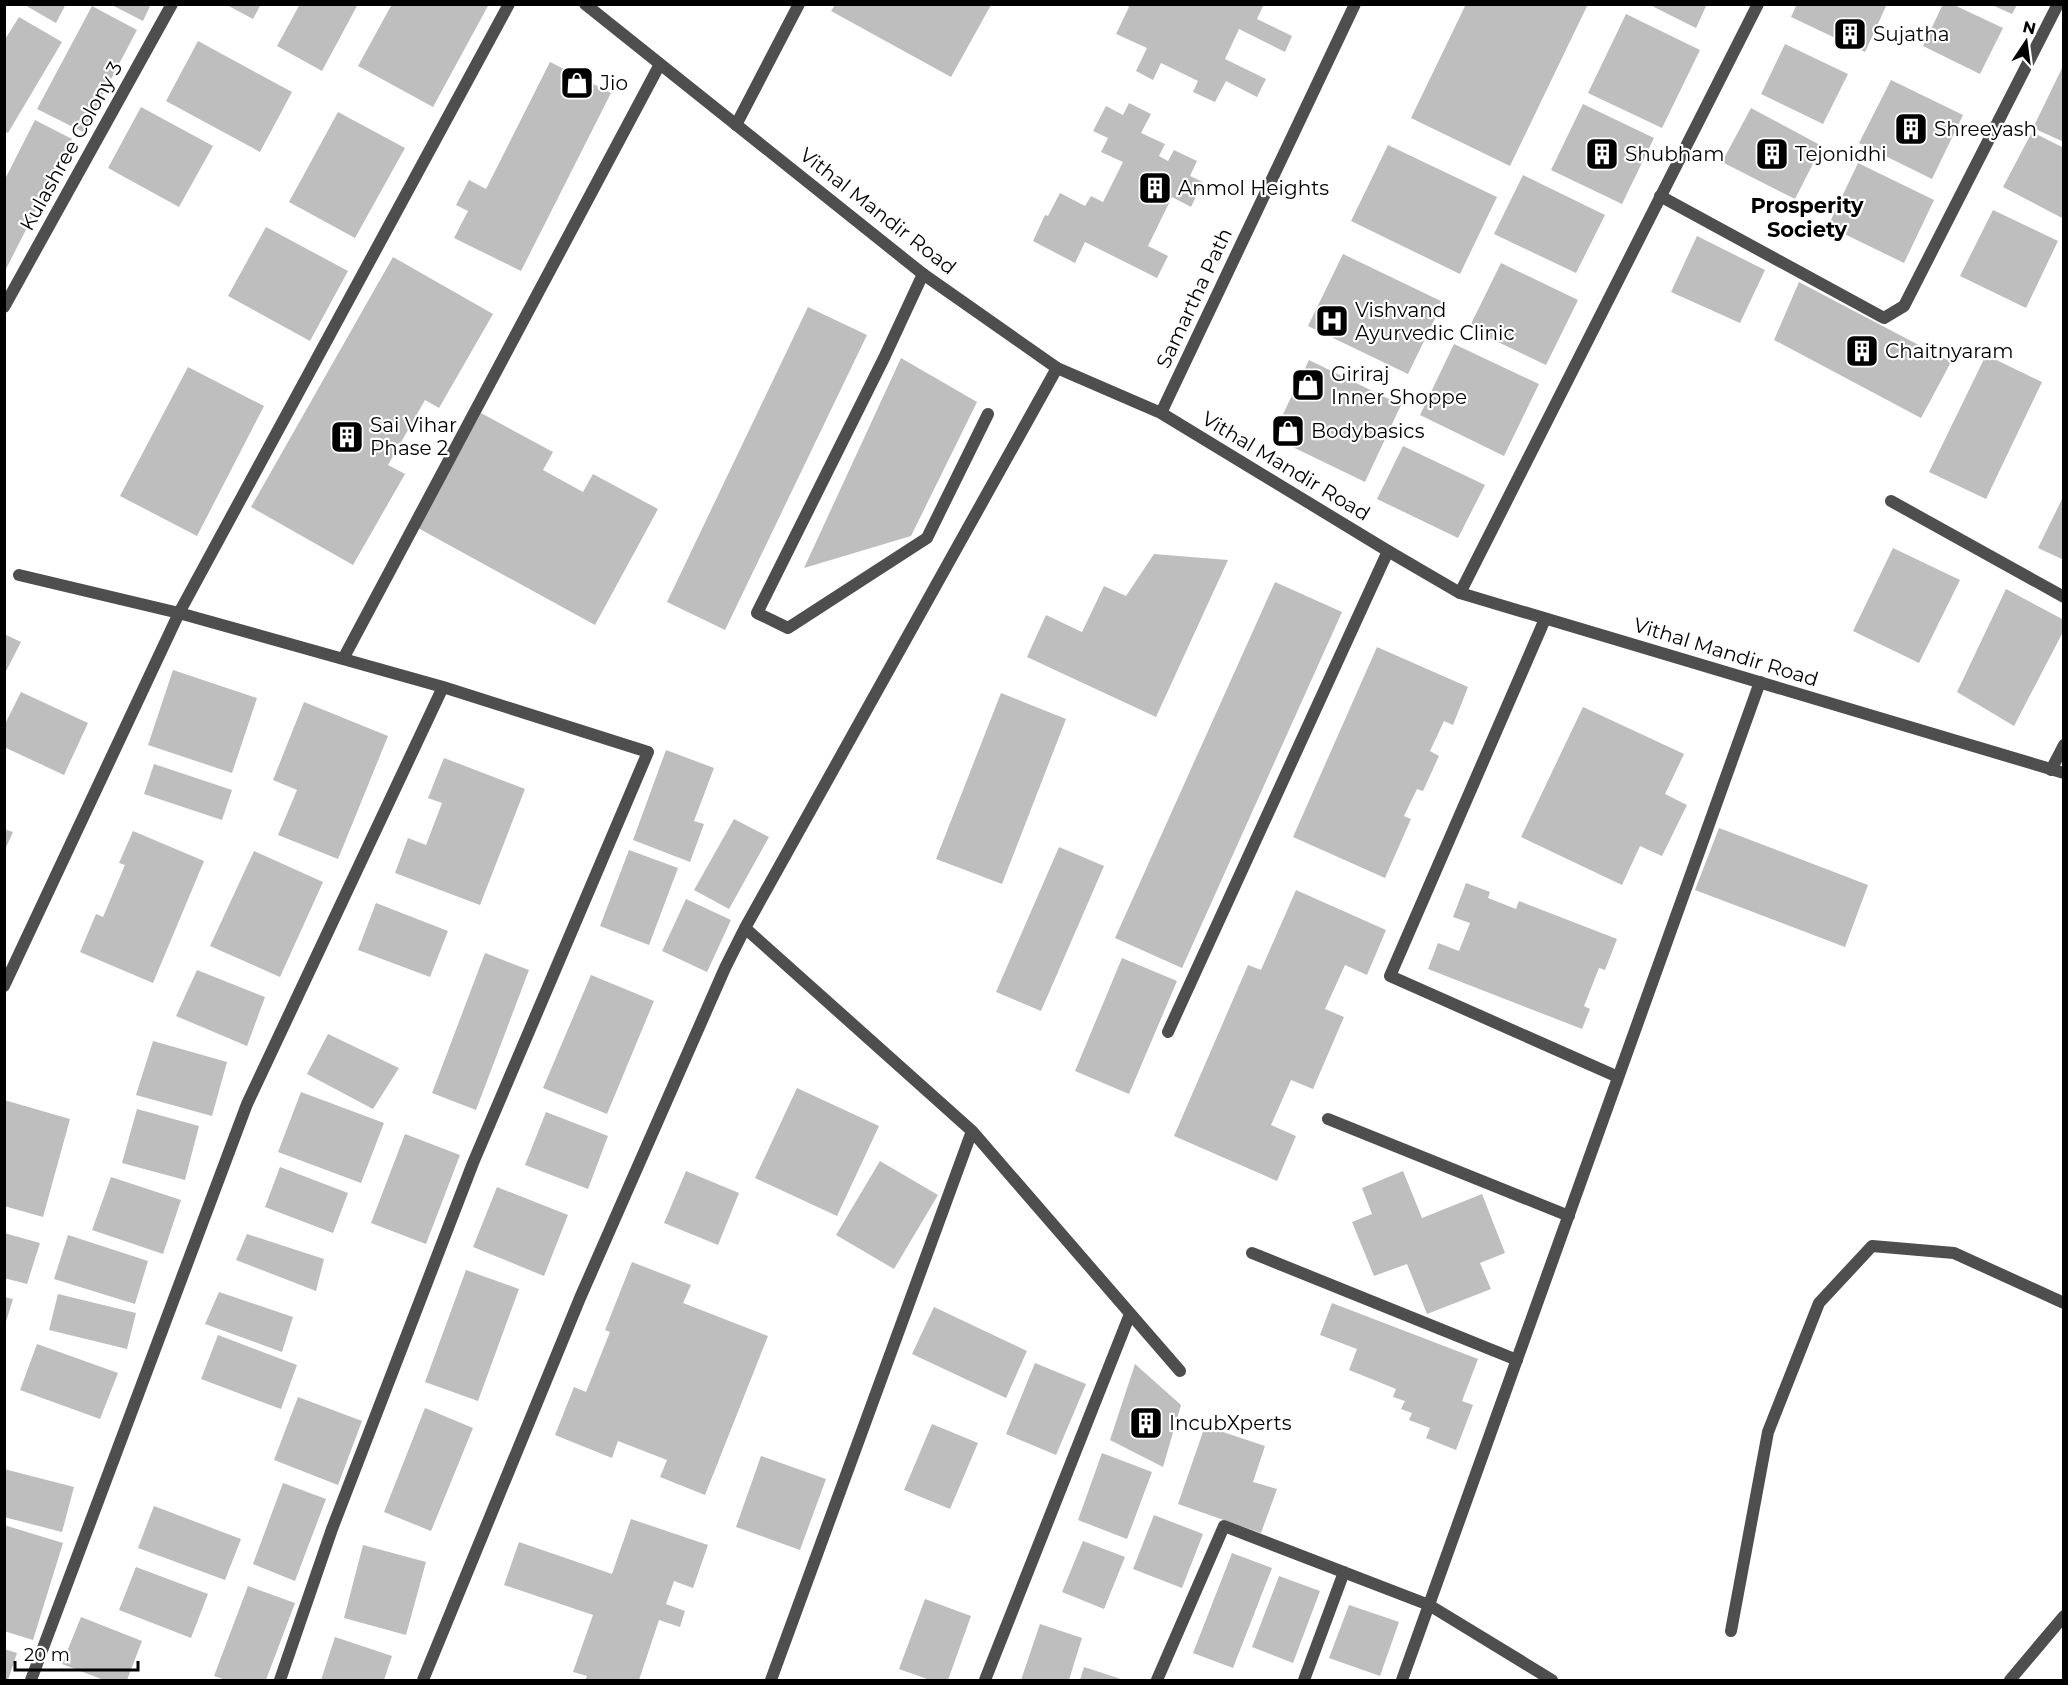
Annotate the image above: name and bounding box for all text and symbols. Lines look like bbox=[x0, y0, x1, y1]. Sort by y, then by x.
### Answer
north arrow bbox=[1996, 12, 2056, 72]
building icon: Sujatha bbox=[1832, 16, 1868, 52]
text: N bbox=[2021, 17, 2038, 39]
place label: Sujatha bbox=[1873, 22, 1949, 46]
street label: Kulashree Colony 3 bbox=[15, 57, 127, 235]
shop icon: Jio bbox=[559, 65, 595, 101]
place label: Jio bbox=[599, 71, 628, 95]
building icon: Shreeyash bbox=[1893, 111, 1929, 147]
place label: Shreeyash bbox=[1934, 117, 2037, 141]
building icon: Shubham bbox=[1584, 136, 1620, 172]
building icon: Tejonidhi bbox=[1754, 136, 1790, 172]
place label: Shubham bbox=[1625, 142, 1724, 166]
place label: Tejonidhi bbox=[1795, 142, 1887, 166]
street label: Vithal Mandir Road bbox=[795, 143, 961, 279]
building icon: Anmol Heights bbox=[1137, 170, 1173, 206]
place label: Anmol Heights bbox=[1178, 176, 1329, 200]
district label: Prosperity Society bbox=[1750, 193, 1864, 242]
street label: Samartha Path bbox=[1151, 224, 1237, 372]
place label: Vishvand Ayurvedic Clinic bbox=[1355, 298, 1515, 345]
hospital icon: Vishvand Ayurvedic Clinic bbox=[1314, 303, 1350, 339]
building icon: Chaitnyaram bbox=[1844, 333, 1880, 369]
place label: Chaitnyaram bbox=[1885, 339, 2013, 363]
place label: Giriraj Inner Shoppe bbox=[1331, 362, 1467, 409]
shop icon: Giriraj Inner Shoppe bbox=[1290, 367, 1326, 403]
street label: Vithal Mandir Road bbox=[1198, 406, 1374, 526]
place label: Sai Vihar Phase 2 bbox=[370, 413, 457, 460]
shop icon: Bodybasics bbox=[1270, 413, 1306, 449]
building icon: Sai Vihar Phase 2 bbox=[329, 419, 365, 455]
place label: Bodybasics bbox=[1311, 419, 1425, 443]
street label: Vithal Mandir Road bbox=[1631, 612, 1821, 692]
building icon: IncubXperts bbox=[1128, 1405, 1164, 1441]
place label: IncubXperts bbox=[1169, 1411, 1292, 1435]
scale bar bbox=[15, 1634, 138, 1672]
text: 20 m bbox=[24, 1644, 70, 1666]

